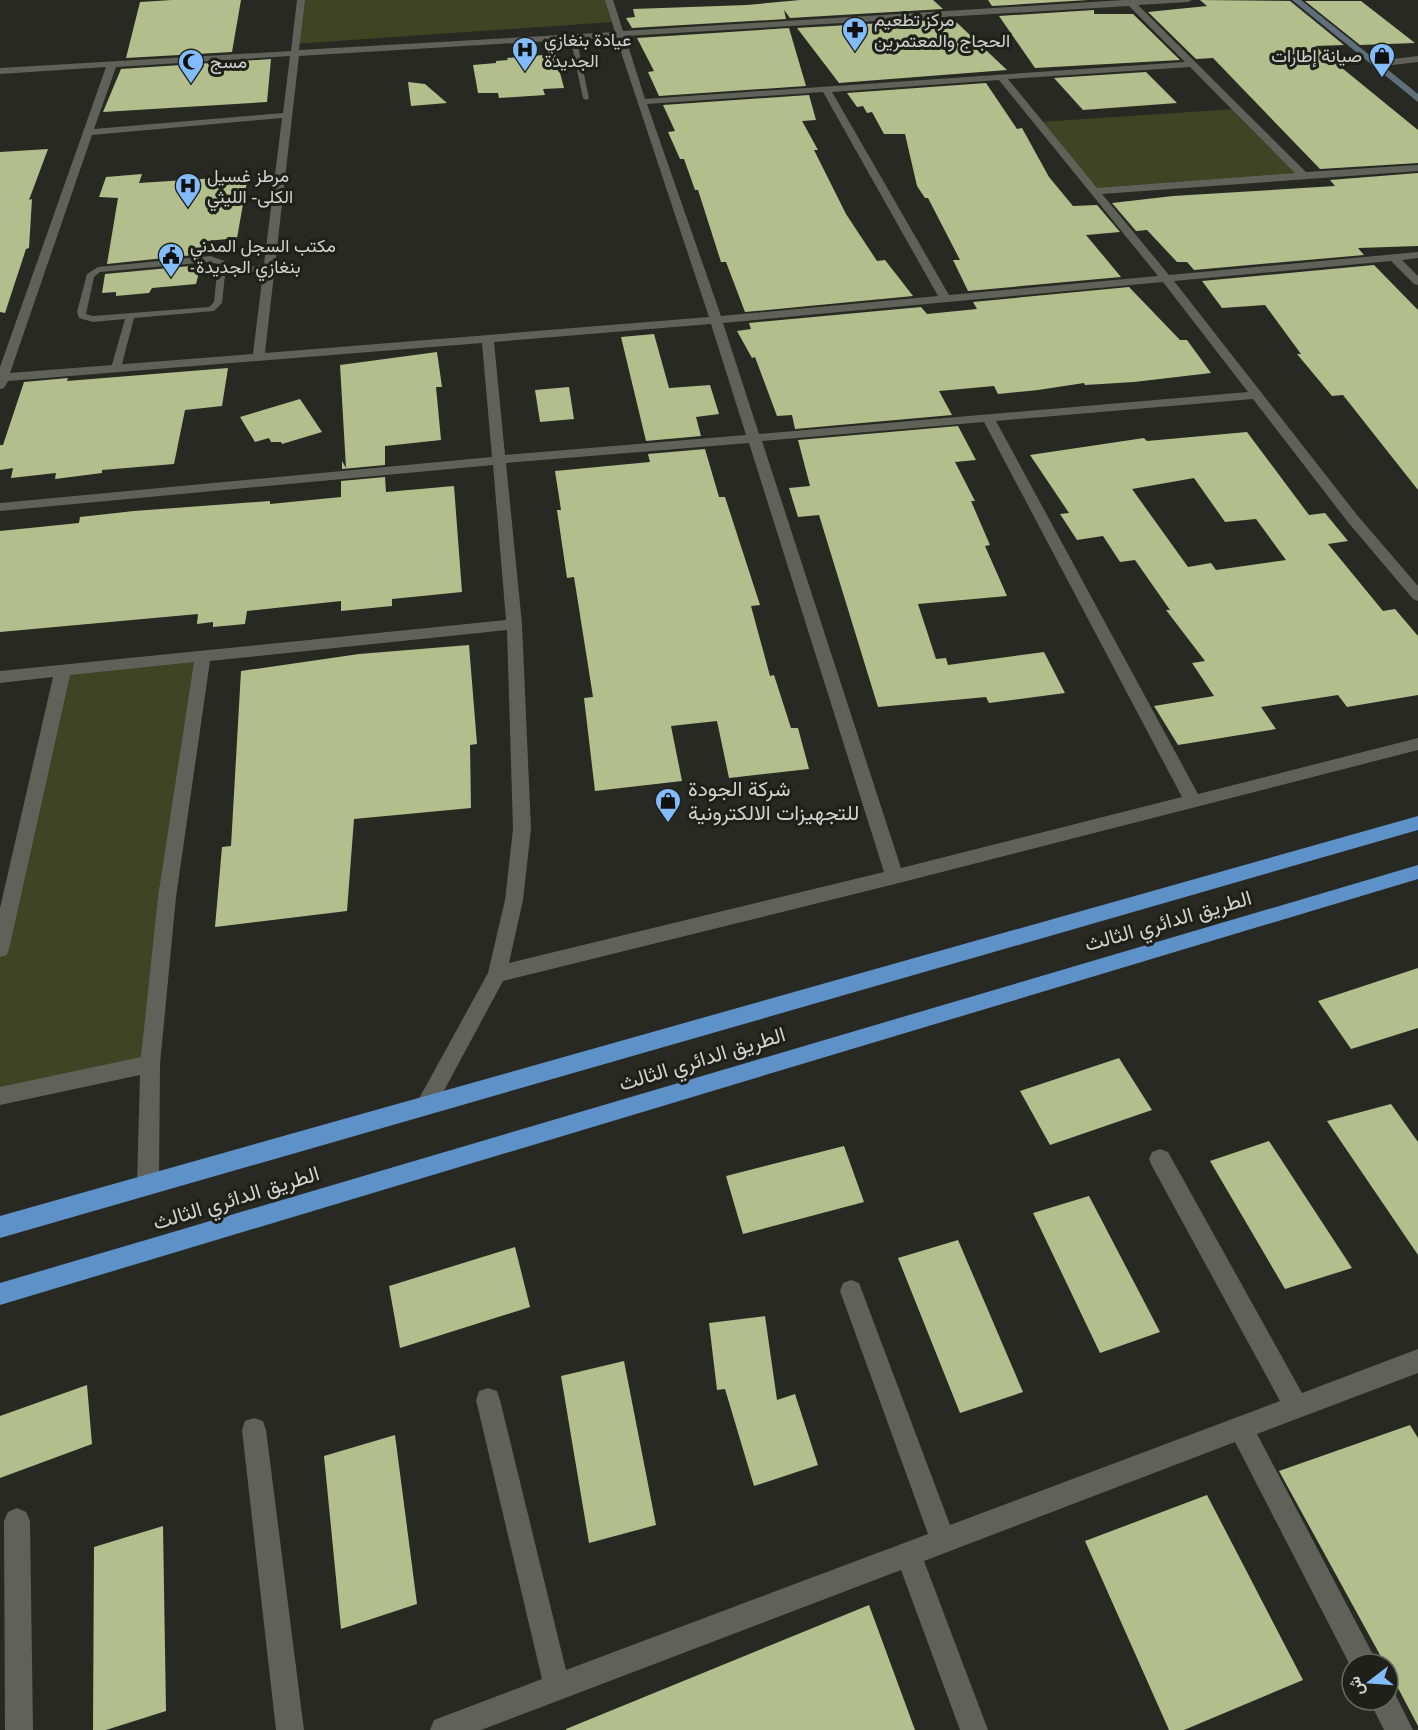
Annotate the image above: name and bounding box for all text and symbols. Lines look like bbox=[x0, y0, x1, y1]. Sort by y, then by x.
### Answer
place label: مركز تطعيم الحجاج والمعتمرين bbox=[874, 10, 1010, 53]
pharmacy icon: مركز تطعيم الحجاج والمعتمرين bbox=[840, 15, 870, 53]
place label: عيادة بنغازي الجديدة bbox=[544, 30, 631, 71]
hospital icon: عيادة بنغازي الجديدة bbox=[510, 35, 540, 73]
shop icon: صيانة إطارات bbox=[1367, 41, 1397, 79]
place label: صيانة إطارات bbox=[1271, 46, 1362, 68]
mosque icon: مسج bbox=[176, 47, 206, 85]
place label: مسج bbox=[210, 52, 247, 74]
place label: مرطز غسيل الكلى- الليثي bbox=[207, 166, 293, 212]
hospital icon: مرطز غسيل الكلى- الليثي bbox=[173, 171, 203, 209]
place label: مكتب السجل المدني -بنغازي الجديدة bbox=[190, 236, 336, 282]
public building icon: مكتب السجل المدني -بنغازي الجديدة bbox=[156, 241, 186, 279]
place label: شركة الجودة للتجهيزات الالكترونية bbox=[688, 777, 859, 826]
shop icon: شركة الجودة للتجهيزات الالكترونية bbox=[653, 786, 683, 824]
street label: الطريق الدائري الثالث bbox=[1082, 886, 1256, 961]
street label: الطريق الدائري الثالث bbox=[616, 1022, 790, 1101]
street label: الطريق الدائري الثالث bbox=[150, 1161, 324, 1240]
north arrow bbox=[1340, 1652, 1400, 1712]
text: ش bbox=[1345, 1674, 1368, 1698]

